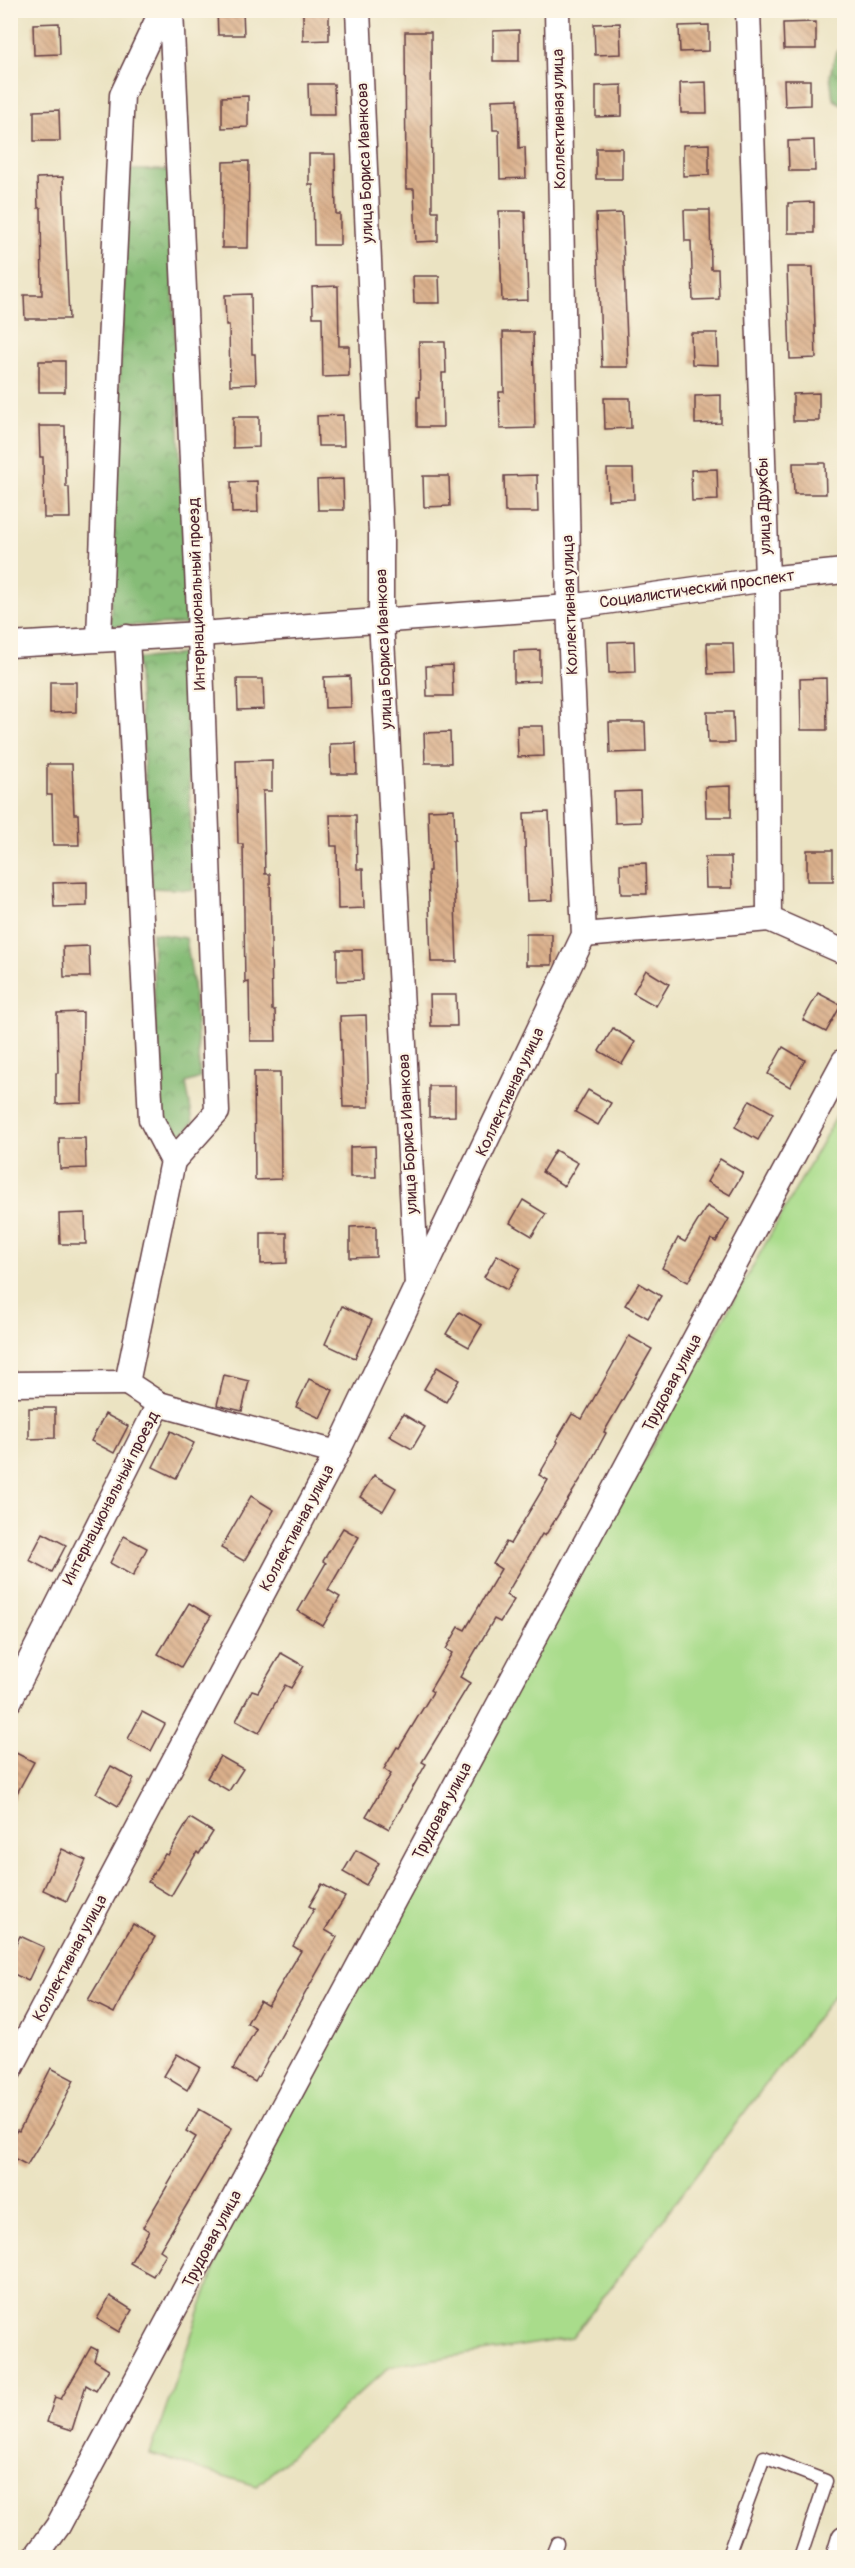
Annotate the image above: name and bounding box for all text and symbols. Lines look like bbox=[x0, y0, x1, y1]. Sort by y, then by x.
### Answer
street label: Коллективная улица bbox=[548, 49, 570, 189]
street label: улица Бориса Иванкова bbox=[352, 83, 378, 244]
street label: улица Дружбы bbox=[752, 457, 776, 556]
street label: Интернациональный проезд bbox=[184, 497, 210, 690]
street label: Коллективная улица bbox=[558, 535, 582, 675]
street label: Социалистический проспект bbox=[598, 565, 796, 613]
street label: улица Бориса Иванкова bbox=[371, 569, 397, 730]
street label: Коллективная улица bbox=[471, 1024, 549, 1160]
street label: улица Бориса Иванкова bbox=[394, 1053, 422, 1216]
street label: Трудовая улица bbox=[638, 1331, 706, 1435]
street label: Интернациональный проезд bbox=[58, 1407, 164, 1588]
street label: Коллективная улица bbox=[255, 1461, 339, 1595]
street label: Трудовая улица bbox=[408, 1759, 476, 1863]
street label: Коллективная улица bbox=[28, 1891, 112, 2025]
street label: Трудовая улица bbox=[178, 2187, 246, 2291]

